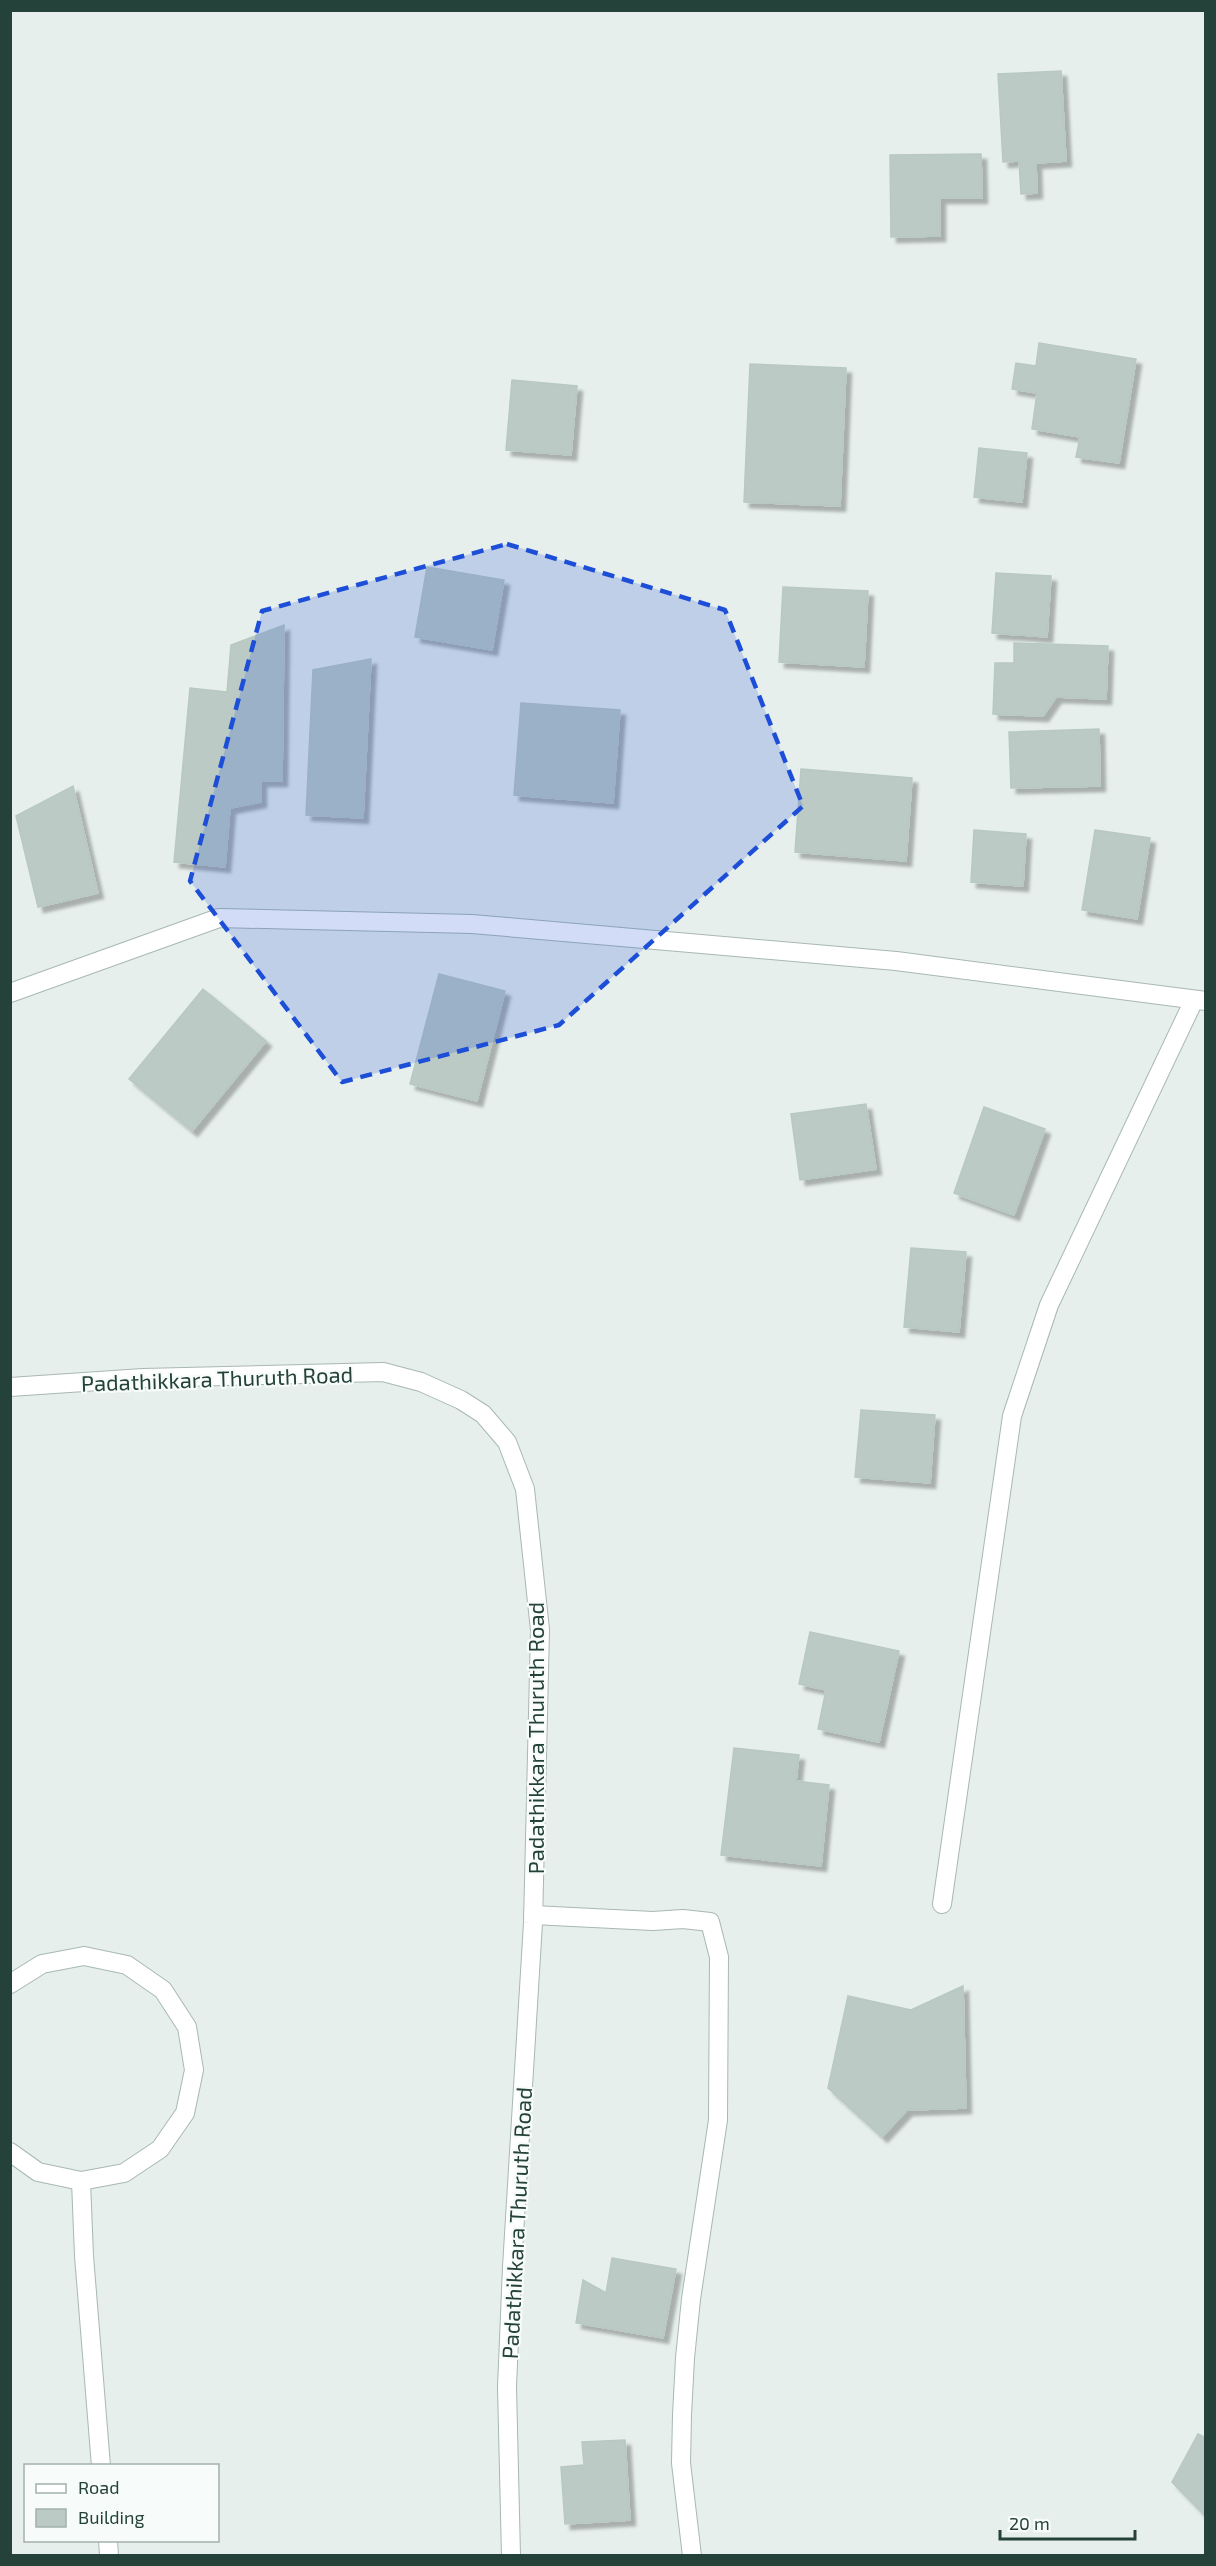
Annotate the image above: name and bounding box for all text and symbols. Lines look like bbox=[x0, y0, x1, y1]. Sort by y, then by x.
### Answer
street label: Padathikkara Thuruth Road bbox=[80, 1360, 354, 1396]
street label: Padathikkara Thuruth Road bbox=[522, 1602, 548, 1874]
street label: Padathikkara Thuruth Road bbox=[496, 2086, 536, 2360]
legend bbox=[24, 2464, 219, 2542]
text: Road bbox=[78, 2476, 119, 2498]
scale bar bbox=[1000, 2503, 1135, 2541]
text: Building bbox=[78, 2506, 145, 2528]
text: 20 m bbox=[1009, 2512, 1050, 2534]

